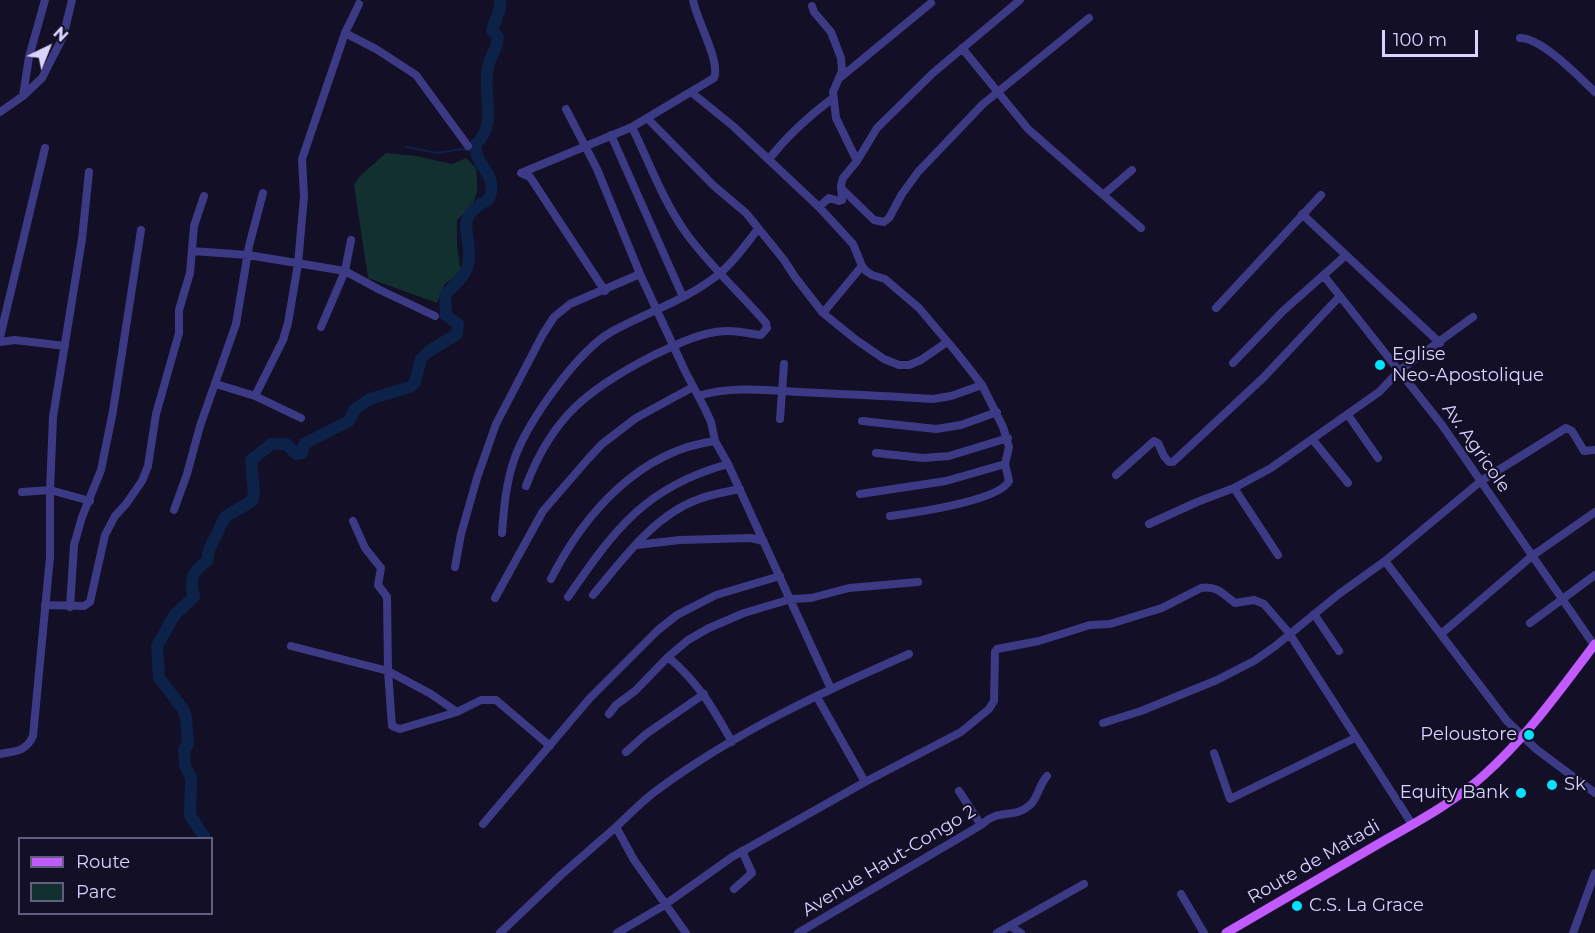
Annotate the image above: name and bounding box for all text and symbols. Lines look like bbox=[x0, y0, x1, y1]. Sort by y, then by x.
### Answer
north arrow bbox=[18, 18, 78, 78]
scale bar bbox=[1385, 18, 1481, 56]
text: N bbox=[49, 23, 72, 46]
text: 100 m bbox=[1393, 29, 1447, 51]
place label: Eglise Neo-Apostolique bbox=[1392, 344, 1544, 386]
marker: Eglise Neo-Apostolique bbox=[1373, 358, 1387, 372]
street label: Av. Agricole bbox=[1437, 399, 1515, 497]
place label: Peloustore bbox=[1420, 724, 1517, 746]
marker: Peloustore bbox=[1522, 728, 1536, 742]
place label: Sk bbox=[1564, 774, 1586, 796]
marker: Sk bbox=[1545, 778, 1559, 792]
place label: Equity Bank bbox=[1400, 782, 1509, 804]
marker: Equity Bank bbox=[1514, 786, 1528, 800]
street label: Avenue Haut-Congo 2 bbox=[798, 801, 980, 921]
street label: Route de Matadi bbox=[1244, 815, 1384, 909]
legend bbox=[18, 837, 213, 915]
text: Route bbox=[76, 851, 130, 873]
text: Parc bbox=[76, 881, 116, 903]
place label: C.S. La Grace bbox=[1309, 895, 1424, 917]
marker: C.S. La Grace bbox=[1290, 899, 1304, 913]

